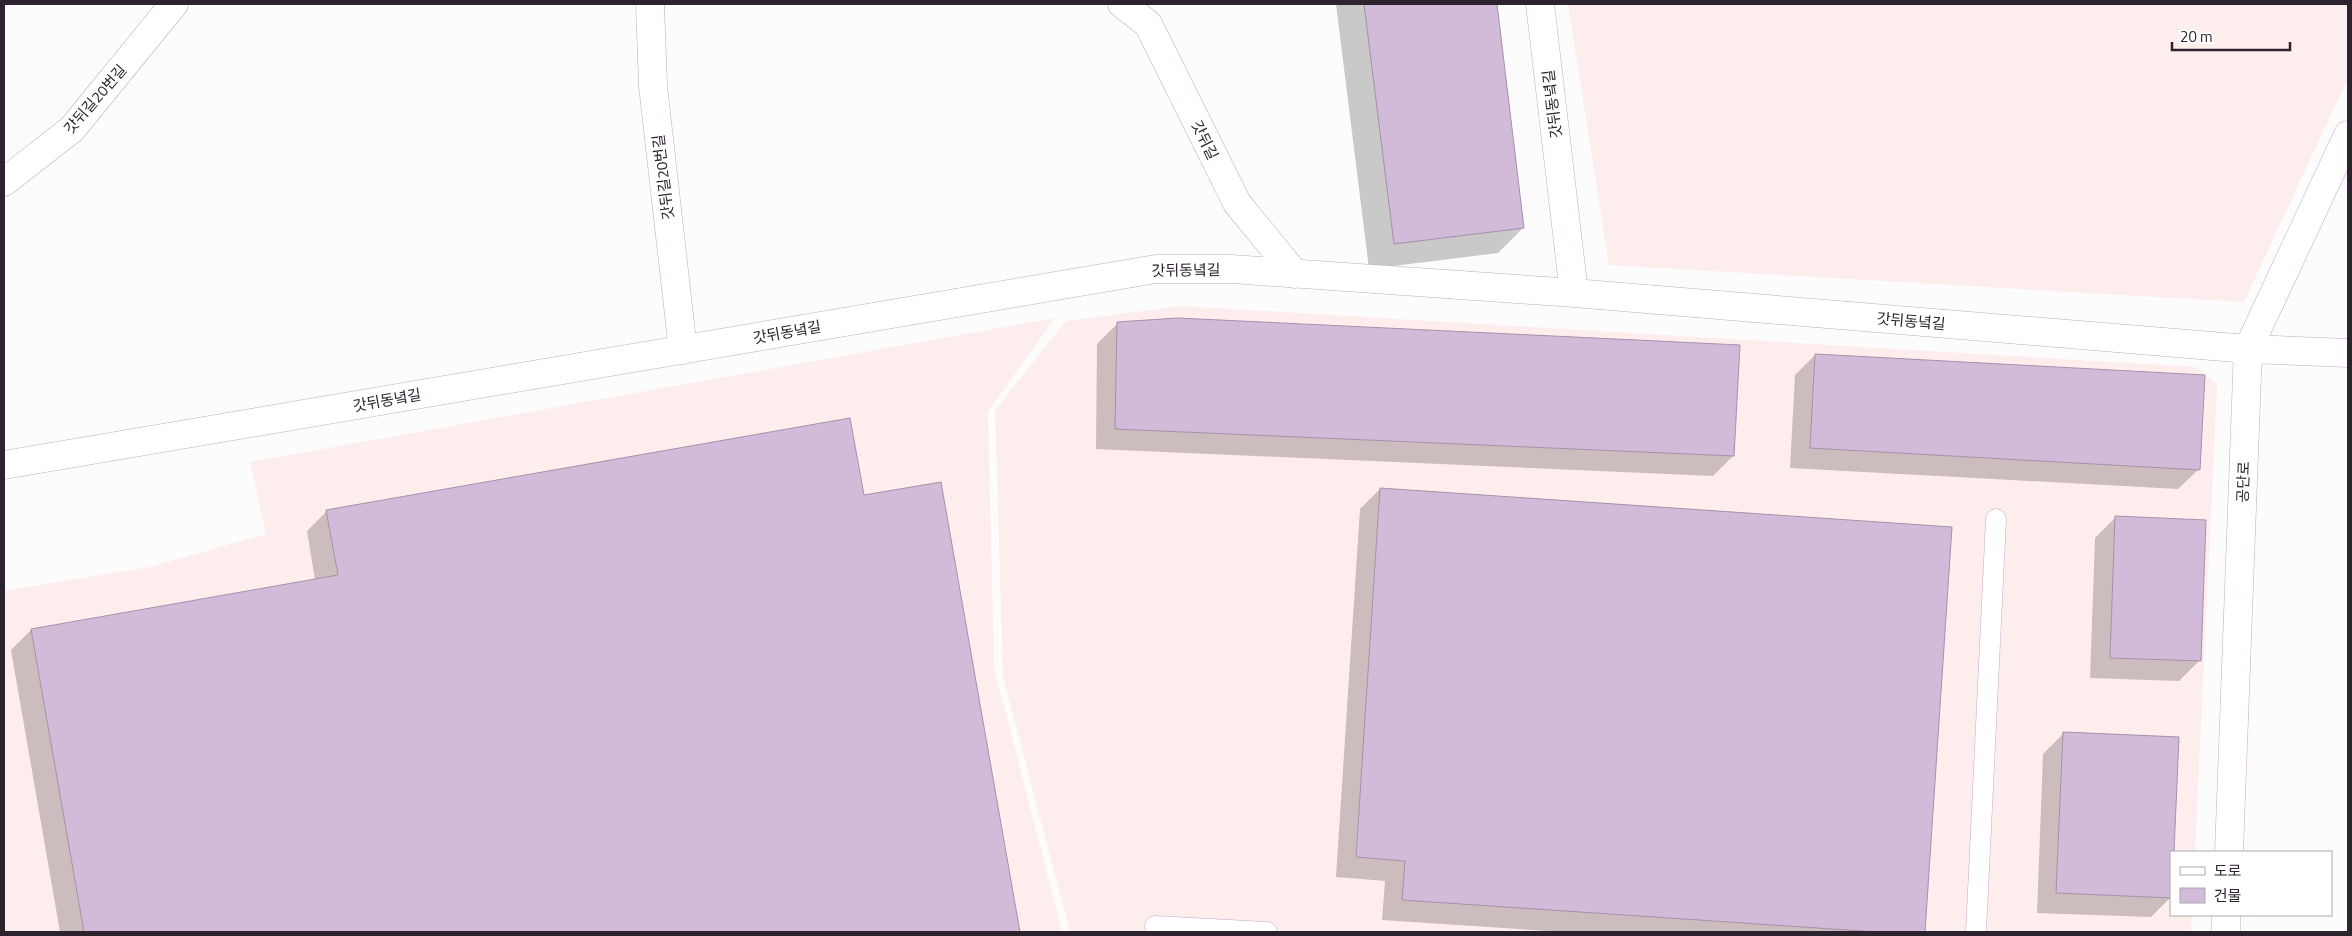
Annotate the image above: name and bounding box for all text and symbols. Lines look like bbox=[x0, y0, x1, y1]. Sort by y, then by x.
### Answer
scale bar bbox=[2172, 20, 2290, 52]
text: 20 m bbox=[2180, 25, 2213, 48]
street label: 갓뒤길20번길 bbox=[58, 59, 132, 139]
street label: 갓뒤동녘길 bbox=[1536, 68, 1568, 140]
street label: 갓뒤길 bbox=[1186, 116, 1224, 164]
street label: 갓뒤길20번길 bbox=[646, 133, 680, 221]
street label: 갓뒤동녘길 bbox=[1151, 258, 1221, 282]
street label: 갓뒤동녘길 bbox=[1876, 307, 1946, 335]
street label: 갓뒤동녘길 bbox=[751, 315, 823, 349]
street label: 갓뒤동녘길 bbox=[351, 383, 423, 417]
street label: 공단로 bbox=[2231, 461, 2255, 503]
legend bbox=[2170, 851, 2332, 916]
text: 도로 bbox=[2214, 859, 2242, 882]
text: 건물 bbox=[2214, 884, 2242, 907]

